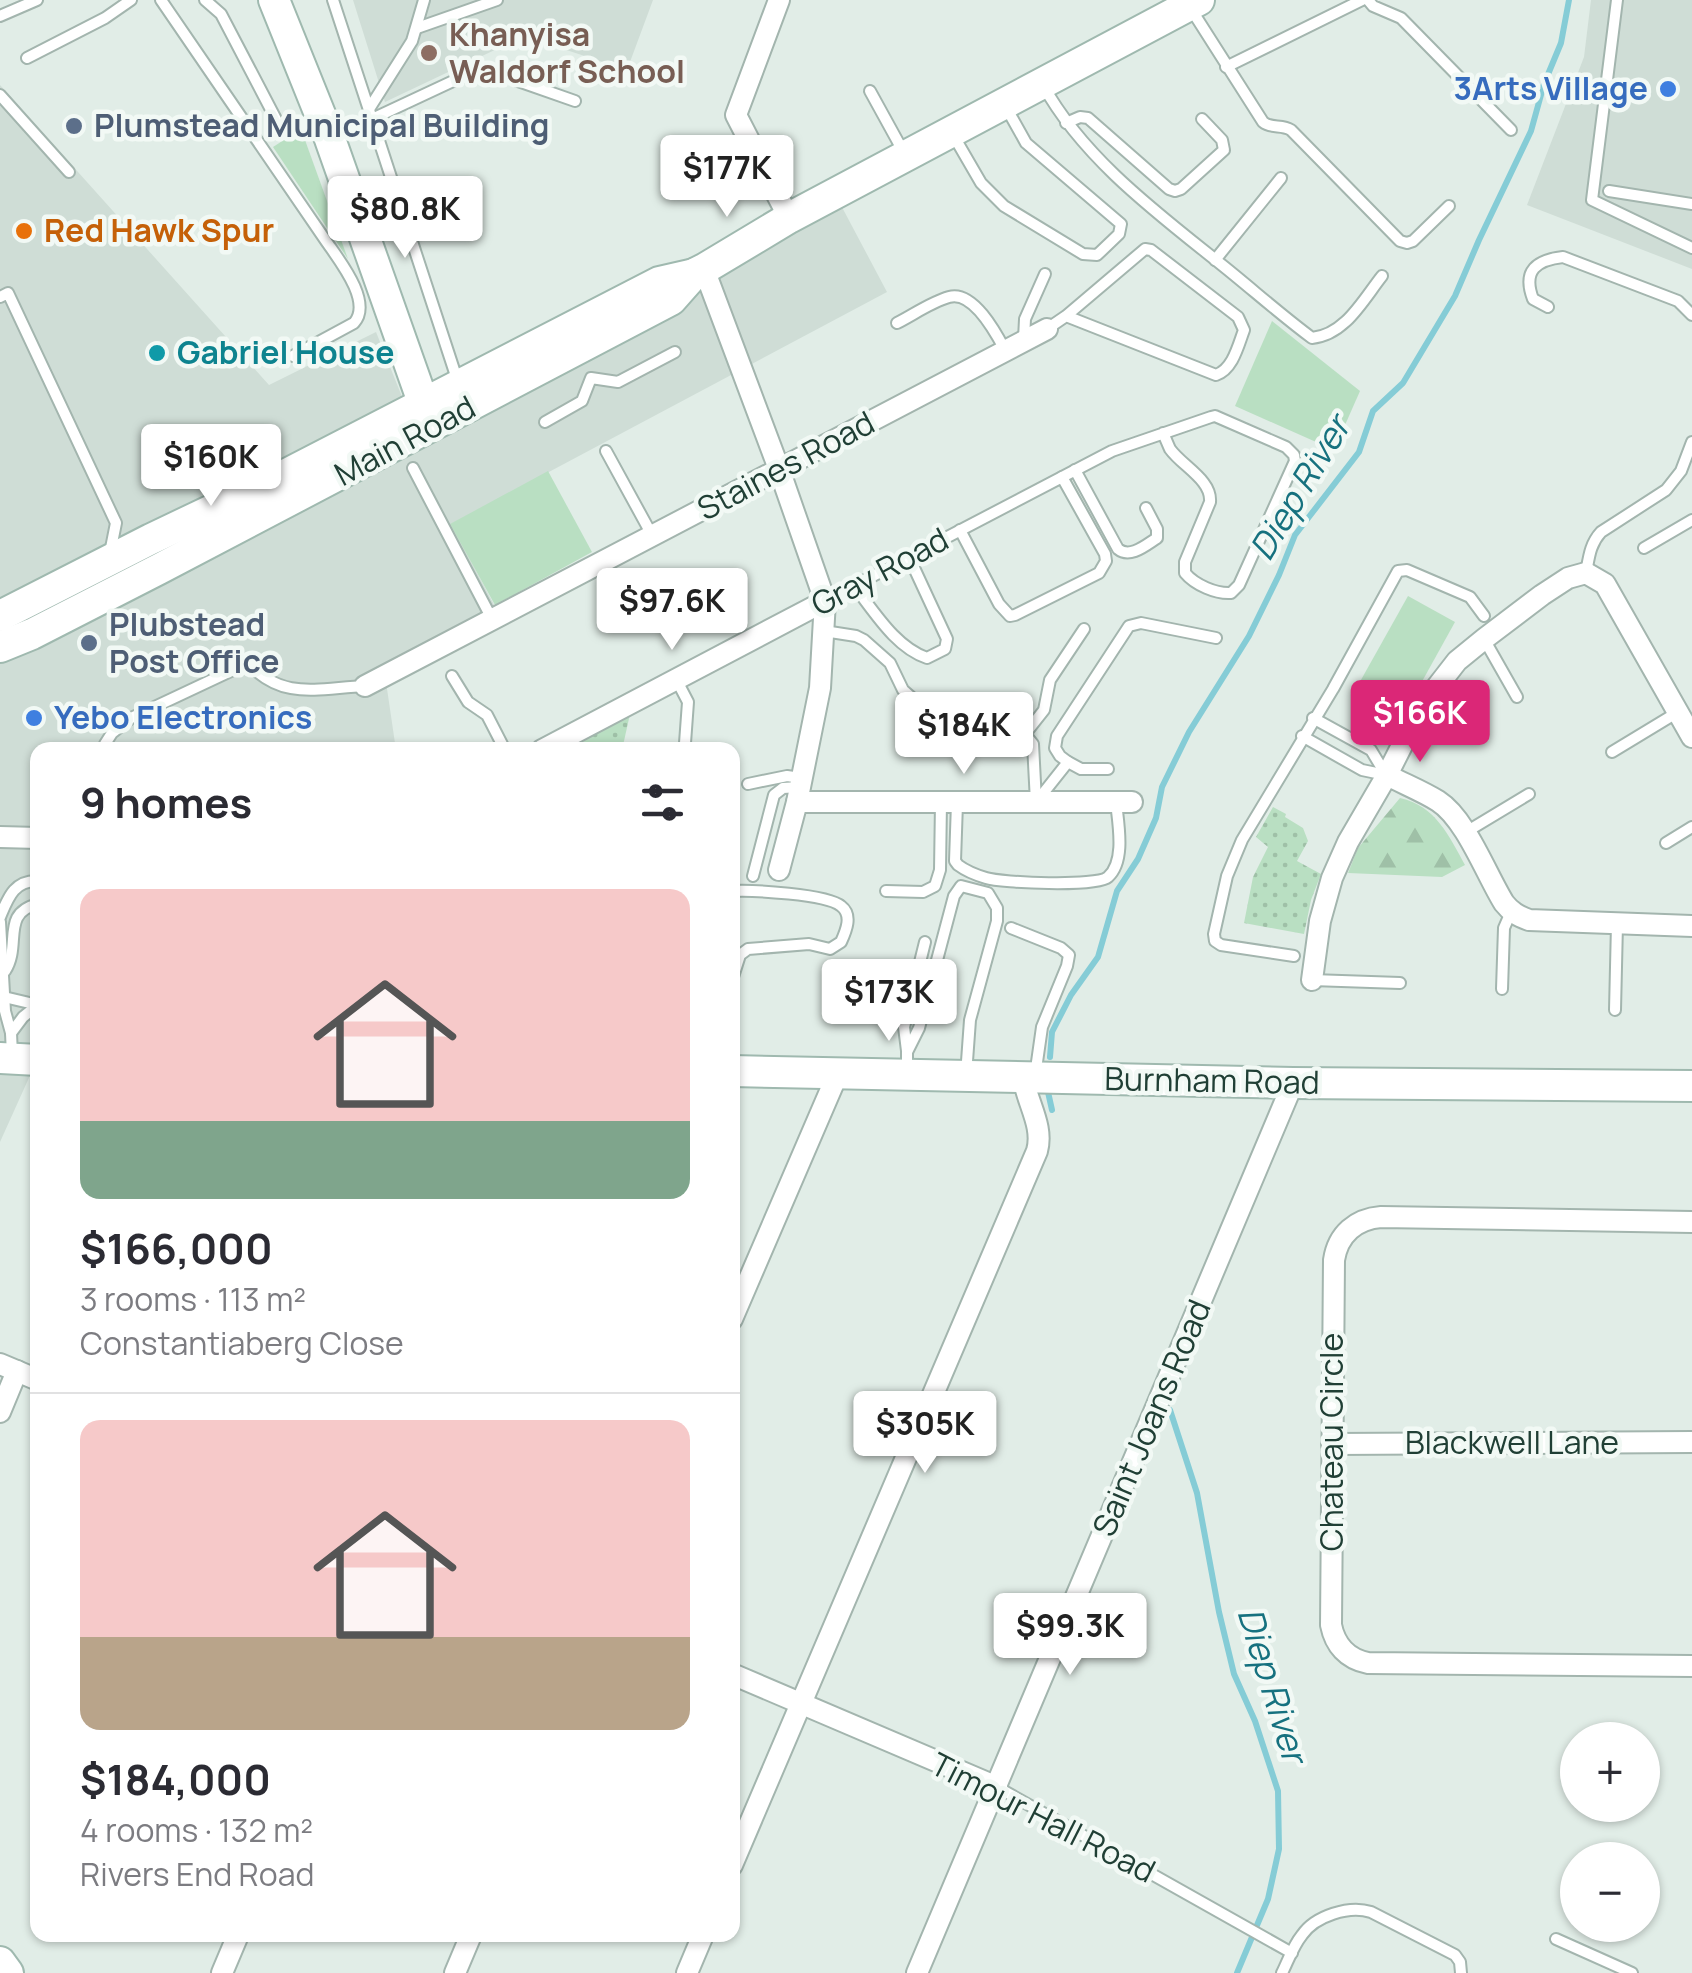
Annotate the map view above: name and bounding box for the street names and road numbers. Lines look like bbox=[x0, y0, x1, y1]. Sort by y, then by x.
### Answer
street label: Main Road bbox=[326, 385, 483, 496]
street label: Staines Road bbox=[689, 400, 882, 530]
street label: Gray Road bbox=[803, 517, 956, 626]
street label: Burnham Road bbox=[1104, 1056, 1320, 1104]
street label: Saint Joans Road bbox=[1081, 1293, 1221, 1543]
street label: Chateau Circle bbox=[1309, 1333, 1353, 1551]
street label: Blackwell Lane bbox=[1405, 1420, 1619, 1464]
street label: Timour Hall Road bbox=[924, 1742, 1163, 1893]

